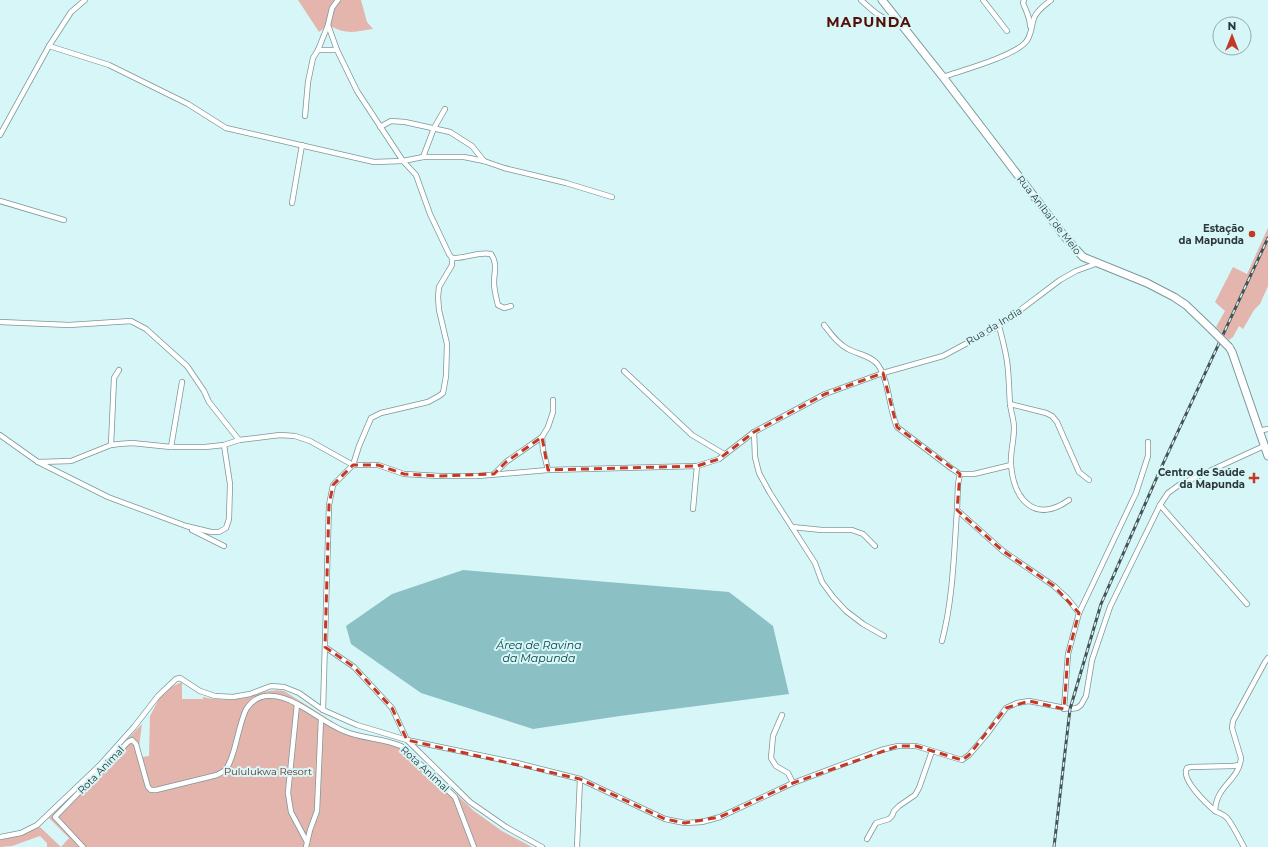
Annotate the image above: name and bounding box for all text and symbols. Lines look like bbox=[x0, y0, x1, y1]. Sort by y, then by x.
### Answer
district label: MAPUNDA bbox=[826, 13, 912, 31]
north arrow bbox=[1212, 16, 1252, 56]
text: N bbox=[1228, 19, 1236, 33]
street label: Rua Aníbal de Melo bbox=[1014, 173, 1084, 257]
place label: Estação da Mapunda bbox=[1179, 222, 1244, 247]
marker: Estação da Mapunda bbox=[1247, 229, 1257, 239]
street label: Rua da India bbox=[964, 304, 1024, 348]
place label: Centro de Saúde da Mapunda bbox=[1158, 466, 1245, 491]
marker: Centro de Saúde da Mapunda bbox=[1248, 472, 1260, 484]
water label: Área de Ravina da Mapunda bbox=[495, 638, 582, 665]
street label: Rota Animal bbox=[75, 743, 127, 797]
street label: Rota Animal bbox=[398, 743, 452, 795]
park label: Pululukwa Resort bbox=[224, 765, 312, 778]

